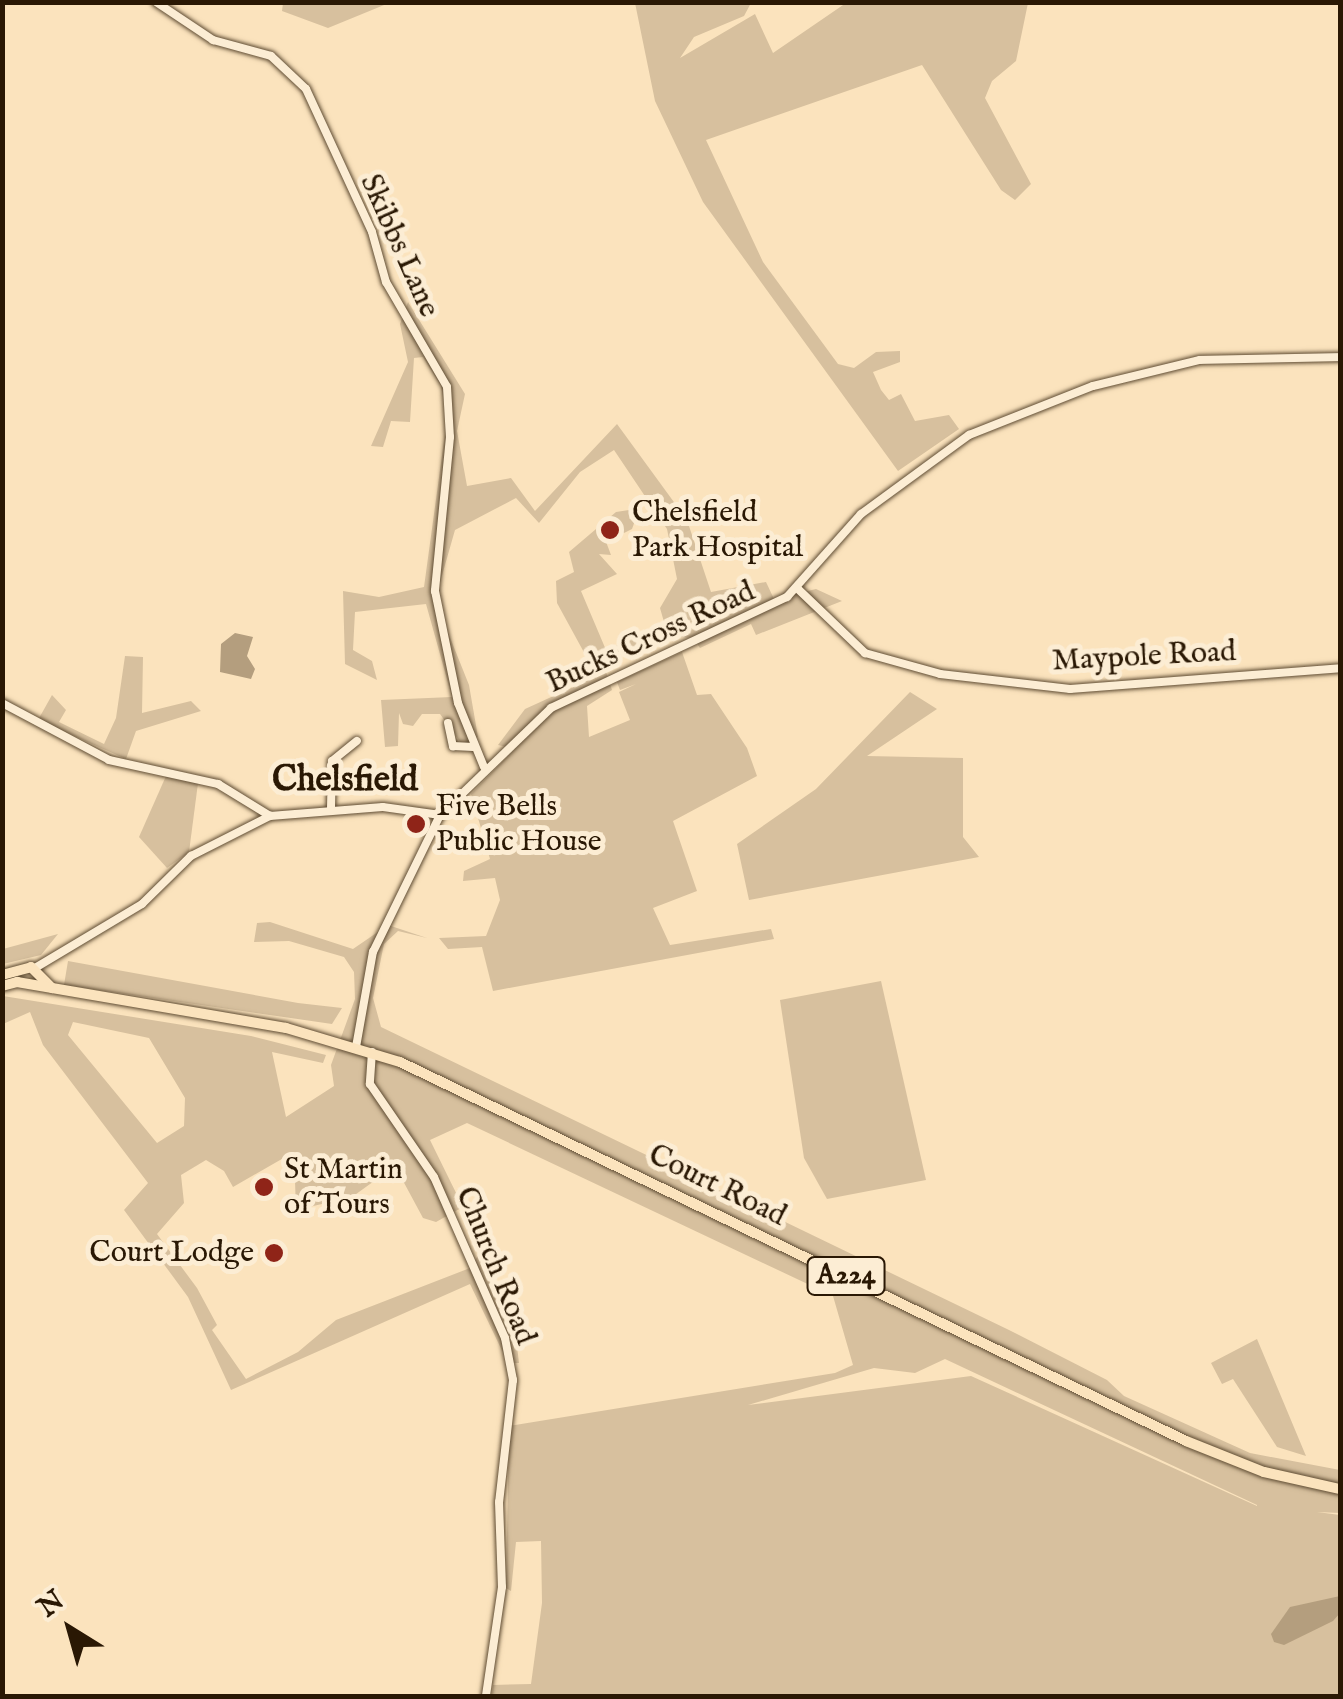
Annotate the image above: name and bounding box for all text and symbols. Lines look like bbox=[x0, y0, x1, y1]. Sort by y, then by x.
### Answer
street label: Skibbs Lane bbox=[352, 169, 446, 323]
place label: Chelsfield Park Hospital bbox=[632, 495, 803, 566]
marker: Chelsfield Park Hospital bbox=[597, 517, 623, 543]
street label: Bucks Cross Road bbox=[541, 574, 761, 702]
street label: Maypole Road bbox=[1051, 634, 1237, 680]
district label: Chelsfield bbox=[272, 760, 418, 802]
place label: Five Bells Public House bbox=[436, 789, 602, 860]
marker: Five Bells Public House bbox=[405, 813, 427, 835]
street label: Court Road bbox=[642, 1137, 792, 1235]
place label: St Martin of Tours bbox=[284, 1152, 403, 1222]
marker: St Martin of Tours bbox=[253, 1176, 275, 1198]
street label: Church Road bbox=[447, 1182, 543, 1350]
place label: Court Lodge bbox=[89, 1235, 254, 1271]
marker: Court Lodge bbox=[263, 1242, 285, 1264]
road number: A224 bbox=[806, 1253, 886, 1299]
north arrow bbox=[20, 1579, 120, 1679]
text: N bbox=[31, 1583, 72, 1626]

